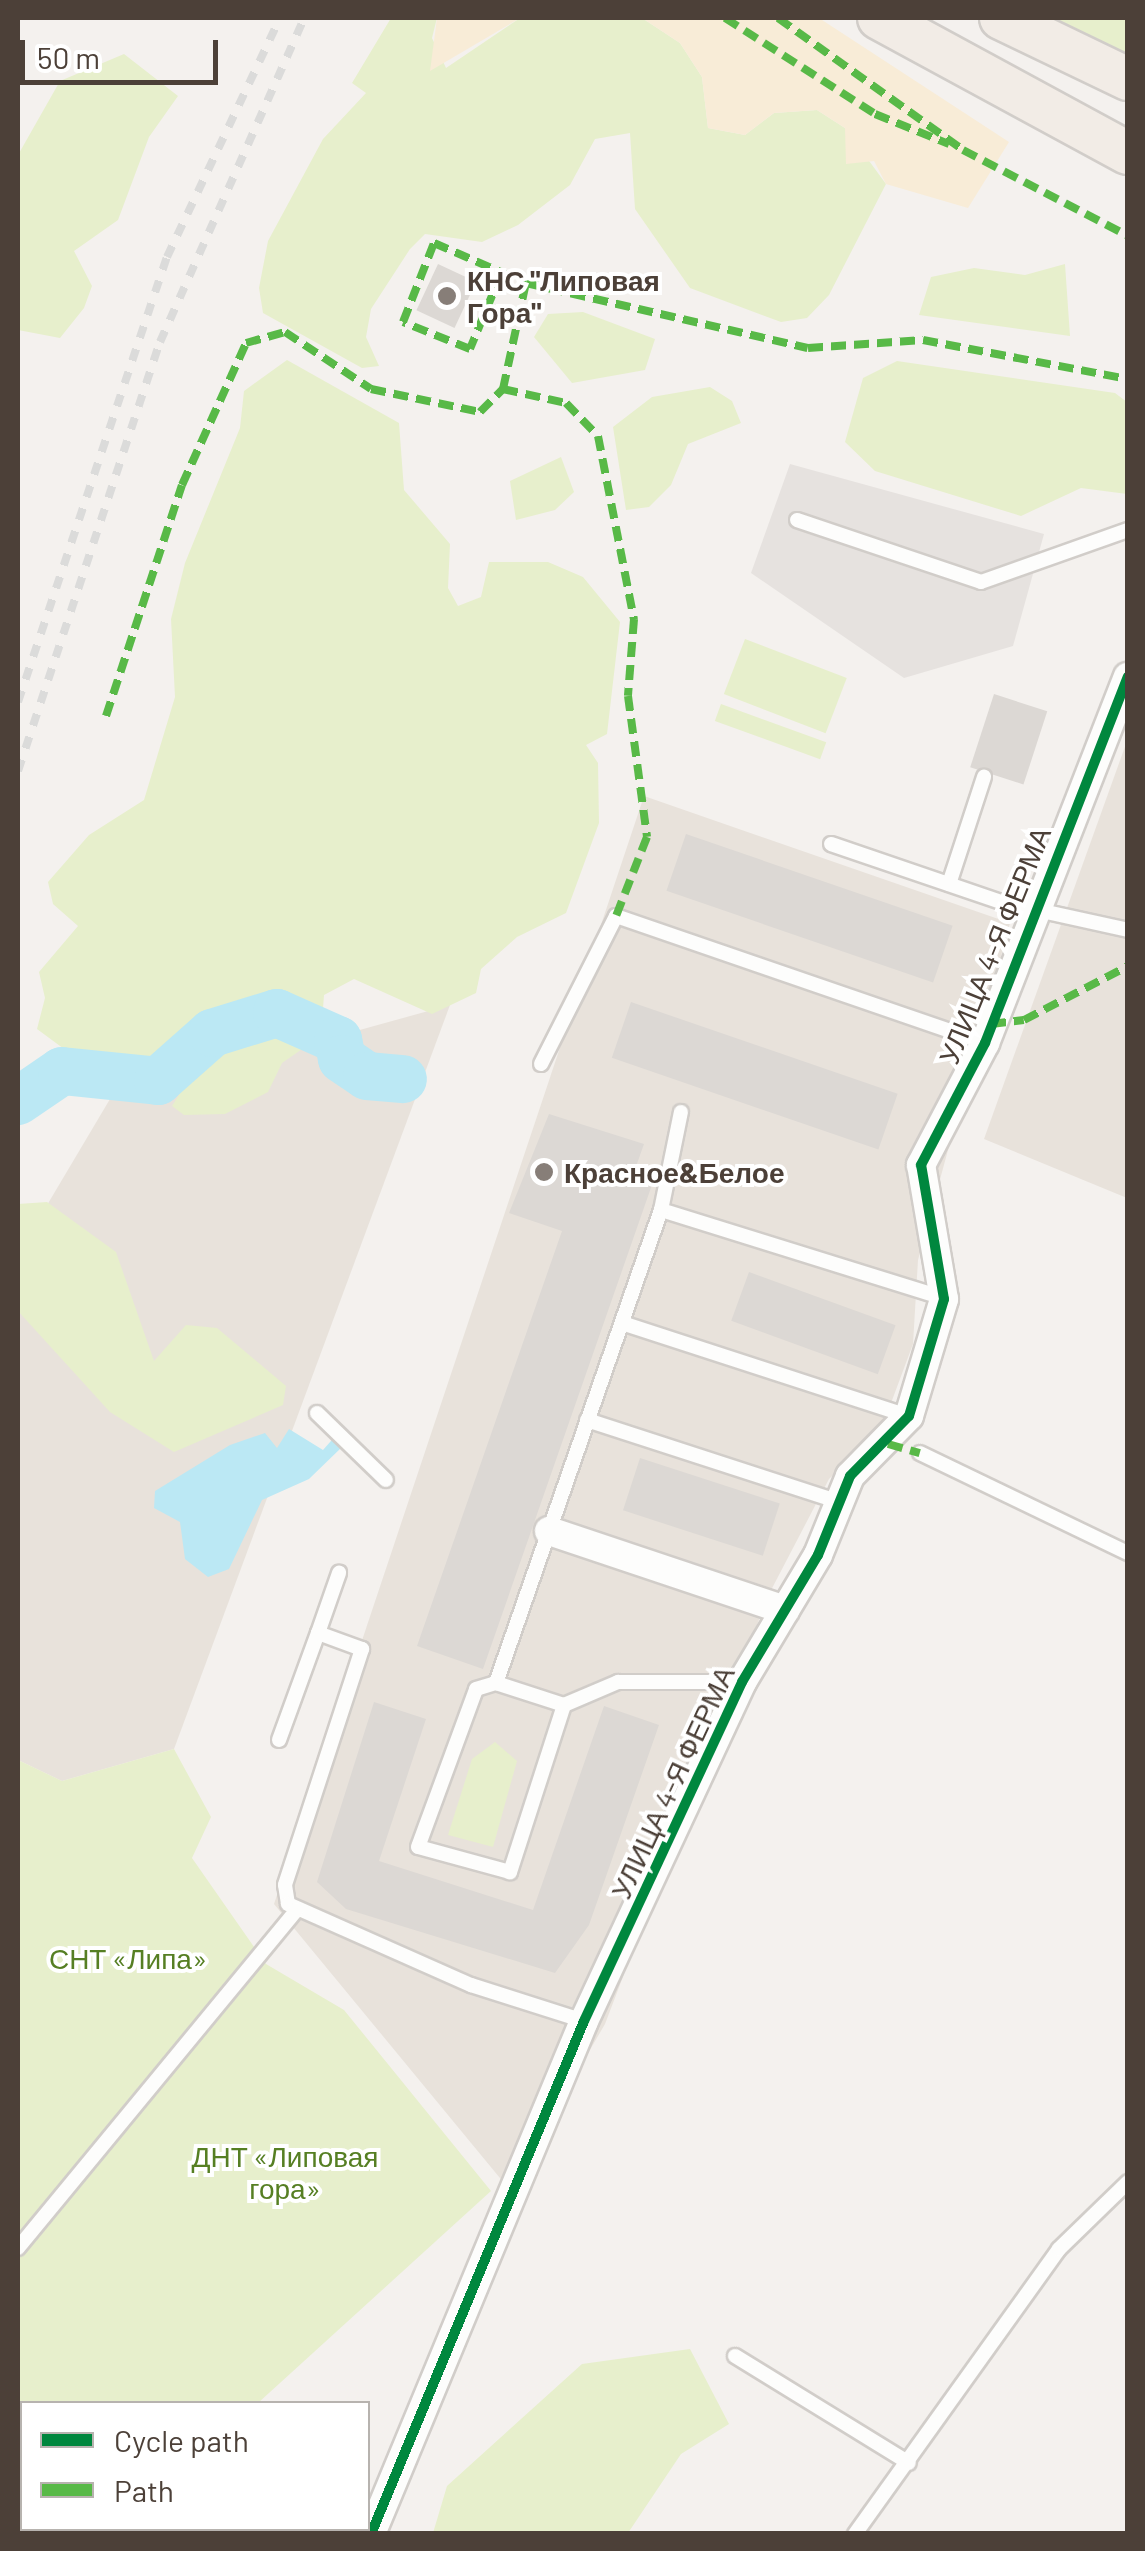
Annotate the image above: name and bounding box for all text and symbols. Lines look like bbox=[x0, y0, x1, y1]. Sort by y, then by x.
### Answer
scale bar bbox=[25, 20, 222, 82]
text: 50 m bbox=[37, 39, 100, 75]
place label: КНС "Липовая Гора" bbox=[467, 263, 660, 329]
marker: КНС "Липовая Гора" bbox=[436, 285, 458, 307]
street label: УЛИЦА 4-Я ФЕРМА bbox=[931, 821, 1057, 1069]
place label: Красное&Белое bbox=[564, 1155, 784, 1189]
marker: Красное&Белое bbox=[533, 1161, 555, 1183]
street label: УЛИЦА 4-Я ФЕРМА bbox=[603, 1660, 741, 1904]
park label: СНТ «Липа» bbox=[49, 1941, 207, 1975]
park label: ДНТ «Липовая гора» bbox=[191, 2139, 379, 2205]
legend bbox=[20, 2401, 370, 2531]
text: Cycle path bbox=[114, 2422, 249, 2458]
text: Path bbox=[114, 2472, 174, 2508]

